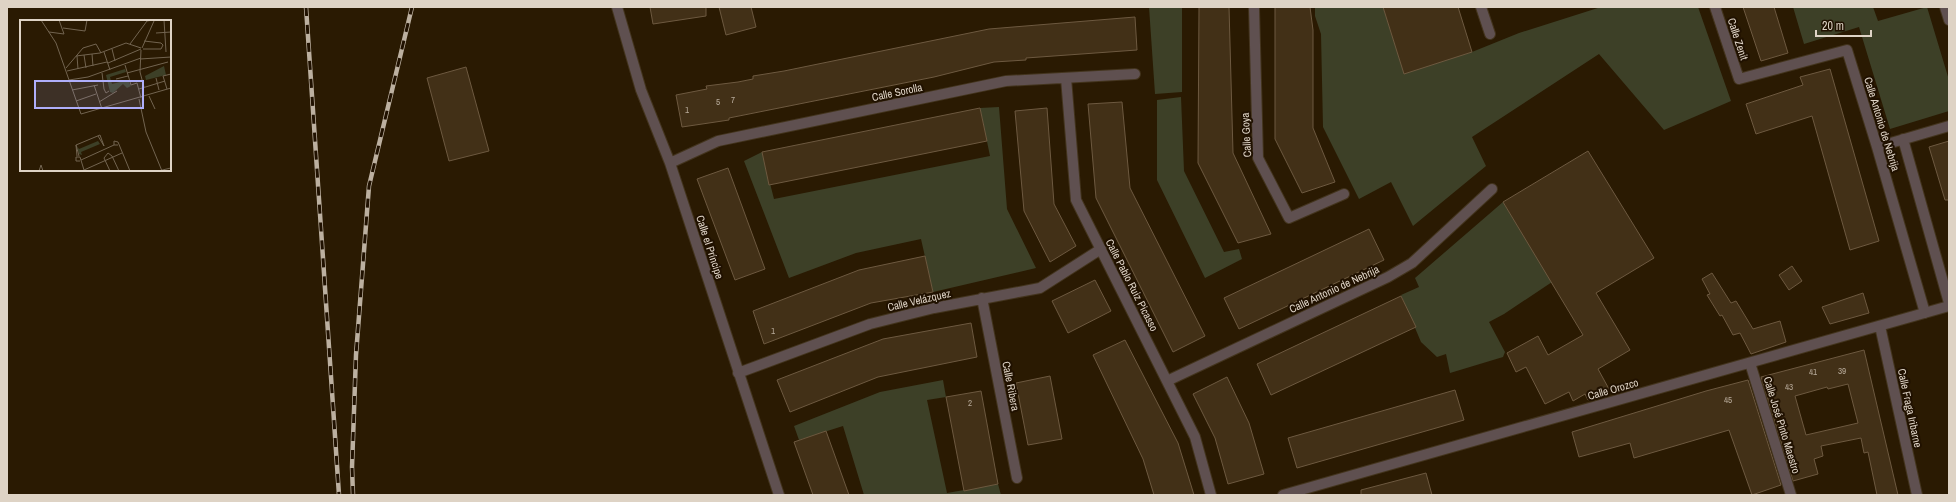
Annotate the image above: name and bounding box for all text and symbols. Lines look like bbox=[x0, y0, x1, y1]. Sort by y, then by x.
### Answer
scale bar bbox=[1816, 12, 1871, 38]
street label: Calle Zenit bbox=[1725, 16, 1752, 62]
text: 20 m bbox=[1822, 18, 1844, 34]
inset map bbox=[20, 20, 171, 171]
street label: Calle Antonio de Nebrija bbox=[1861, 75, 1903, 173]
street label: Calle Sorolla bbox=[871, 80, 923, 104]
house number: 7 bbox=[731, 94, 735, 106]
house number: 5 bbox=[716, 96, 720, 108]
house number: 1 bbox=[685, 104, 689, 116]
street label: Calle Goya bbox=[1238, 112, 1254, 158]
street label: Calle el Príncipe bbox=[693, 213, 727, 281]
street label: Calle Pablo Ruiz Picasso bbox=[1103, 236, 1161, 334]
street label: Calle Antonio de Nebrija bbox=[1287, 262, 1381, 316]
street label: Calle Velázquez bbox=[886, 286, 953, 314]
house number: 1 bbox=[771, 325, 775, 337]
street label: Calle Ribera bbox=[999, 360, 1023, 412]
house number: 39 bbox=[1838, 365, 1846, 377]
house number: 41 bbox=[1809, 366, 1817, 378]
street label: Calle Fraga Iribarne bbox=[1895, 367, 1925, 449]
street label: Calle Orozco bbox=[1586, 375, 1640, 403]
street label: Calle José Pinto Maestro bbox=[1761, 375, 1803, 475]
house number: 43 bbox=[1785, 381, 1793, 393]
house number: 45 bbox=[1724, 394, 1732, 406]
house number: 2 bbox=[968, 397, 972, 409]

